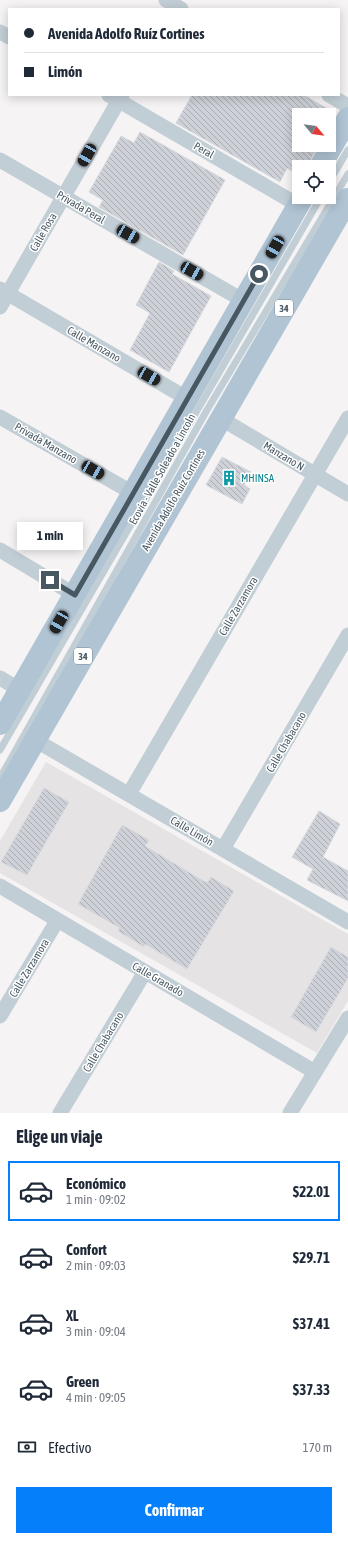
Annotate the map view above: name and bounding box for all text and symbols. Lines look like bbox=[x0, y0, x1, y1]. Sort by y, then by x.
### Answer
text: Avenida Adolfo Ruíz Cortines bbox=[48, 25, 205, 42]
text: Limón bbox=[48, 63, 82, 80]
north arrow bbox=[292, 108, 336, 152]
map controls bbox=[292, 108, 336, 204]
street label: Peral bbox=[192, 139, 216, 161]
car bbox=[76, 142, 98, 168]
button: locate bbox=[292, 160, 336, 204]
street label: Privada Peral bbox=[55, 188, 107, 226]
street label: Calle Rosa bbox=[27, 211, 59, 253]
car bbox=[115, 223, 141, 245]
car bbox=[264, 234, 286, 260]
car bbox=[179, 260, 205, 282]
route start bbox=[250, 265, 268, 283]
road number: 34 bbox=[275, 300, 293, 316]
street label: Calle Manzano bbox=[65, 324, 123, 364]
car bbox=[136, 365, 162, 387]
street label: Ecovía - Valle Soleado a Lincoln bbox=[126, 411, 198, 527]
street label: Privada Manzano bbox=[13, 420, 79, 466]
street label: Manzano N bbox=[261, 439, 307, 473]
street label: Avenida Adolfo Ruíz Cortines bbox=[139, 447, 207, 553]
car bbox=[80, 459, 106, 481]
building icon: MHINSA bbox=[220, 469, 238, 487]
place label: MHINSA bbox=[241, 472, 275, 484]
callout: 1 min bbox=[17, 522, 83, 550]
text: 1 min bbox=[37, 528, 63, 543]
route end bbox=[41, 571, 59, 589]
street label: Calle Zarzamora bbox=[216, 574, 260, 638]
car bbox=[48, 609, 70, 635]
road number: 34 bbox=[74, 648, 92, 664]
street label: Calle Chabacano bbox=[264, 710, 308, 774]
street label: Calle Limón bbox=[168, 814, 216, 848]
street label: Calle Zarzamora bbox=[7, 937, 51, 999]
street label: Calle Granado bbox=[130, 960, 186, 998]
street label: Calle Chabacano bbox=[80, 1010, 126, 1074]
text: Elige un viaje bbox=[16, 1126, 103, 1147]
icon: car bbox=[18, 1173, 54, 1209]
text: Económico bbox=[66, 1175, 126, 1192]
text: $22.01 bbox=[293, 1183, 330, 1200]
text: 1 min · 09:02 bbox=[66, 1192, 126, 1207]
icon: car bbox=[18, 1239, 54, 1275]
text: Confort bbox=[66, 1241, 107, 1258]
text: $29.71 bbox=[293, 1249, 330, 1266]
text: 2 min · 09:03 bbox=[66, 1258, 126, 1273]
icon: car bbox=[18, 1305, 54, 1341]
text: XL bbox=[66, 1307, 79, 1324]
text: $37.41 bbox=[293, 1315, 330, 1332]
text: 3 min · 09:04 bbox=[66, 1324, 126, 1339]
icon: car bbox=[18, 1371, 54, 1407]
text: Green bbox=[66, 1373, 99, 1390]
text: $37.33 bbox=[293, 1381, 330, 1398]
text: 4 min · 09:05 bbox=[66, 1390, 126, 1405]
icon: cash bbox=[16, 1436, 38, 1458]
text: Efectivo bbox=[48, 1439, 92, 1456]
text: 170 m bbox=[303, 1440, 332, 1455]
button: Confirmar bbox=[16, 1487, 332, 1533]

